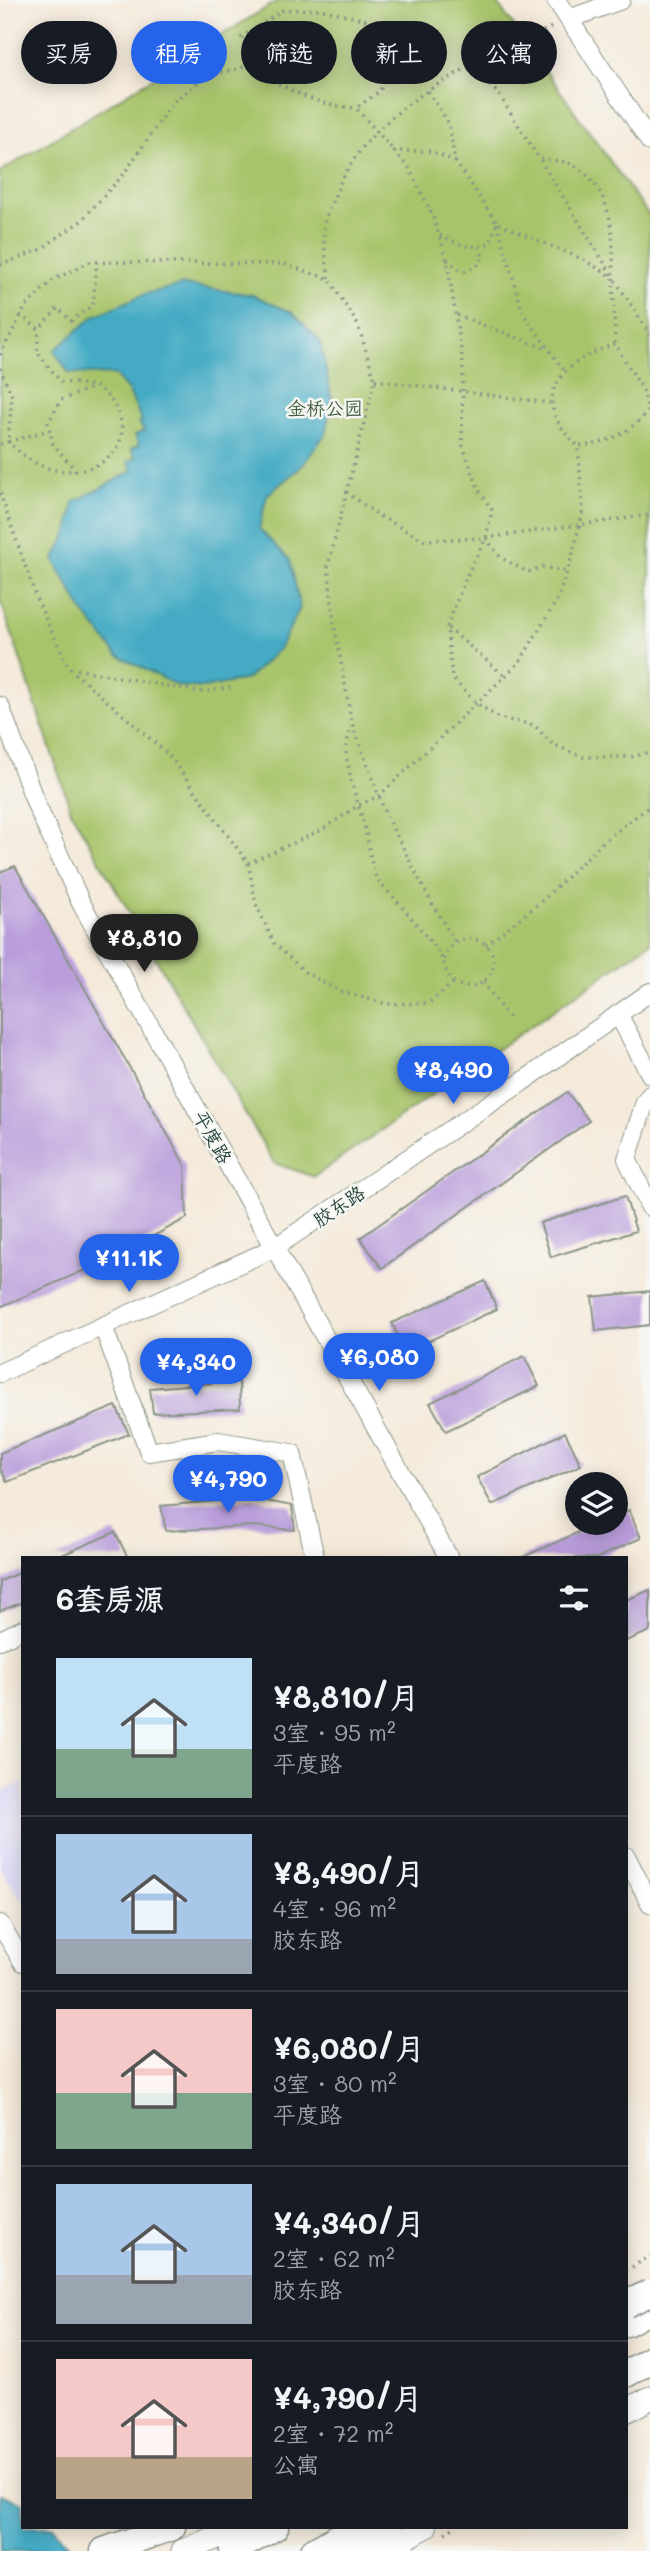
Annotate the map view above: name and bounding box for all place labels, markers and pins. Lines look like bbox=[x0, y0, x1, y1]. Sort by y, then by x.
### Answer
pin: ¥8,810 bbox=[87, 914, 201, 974]
pin: ¥8,490 bbox=[396, 1046, 510, 1106]
pin: ¥11.1K bbox=[72, 1234, 186, 1294]
pin: ¥6,080 bbox=[322, 1334, 436, 1393]
pin: ¥4,340 bbox=[139, 1338, 253, 1398]
pin: ¥4,790 bbox=[171, 1456, 285, 1515]

